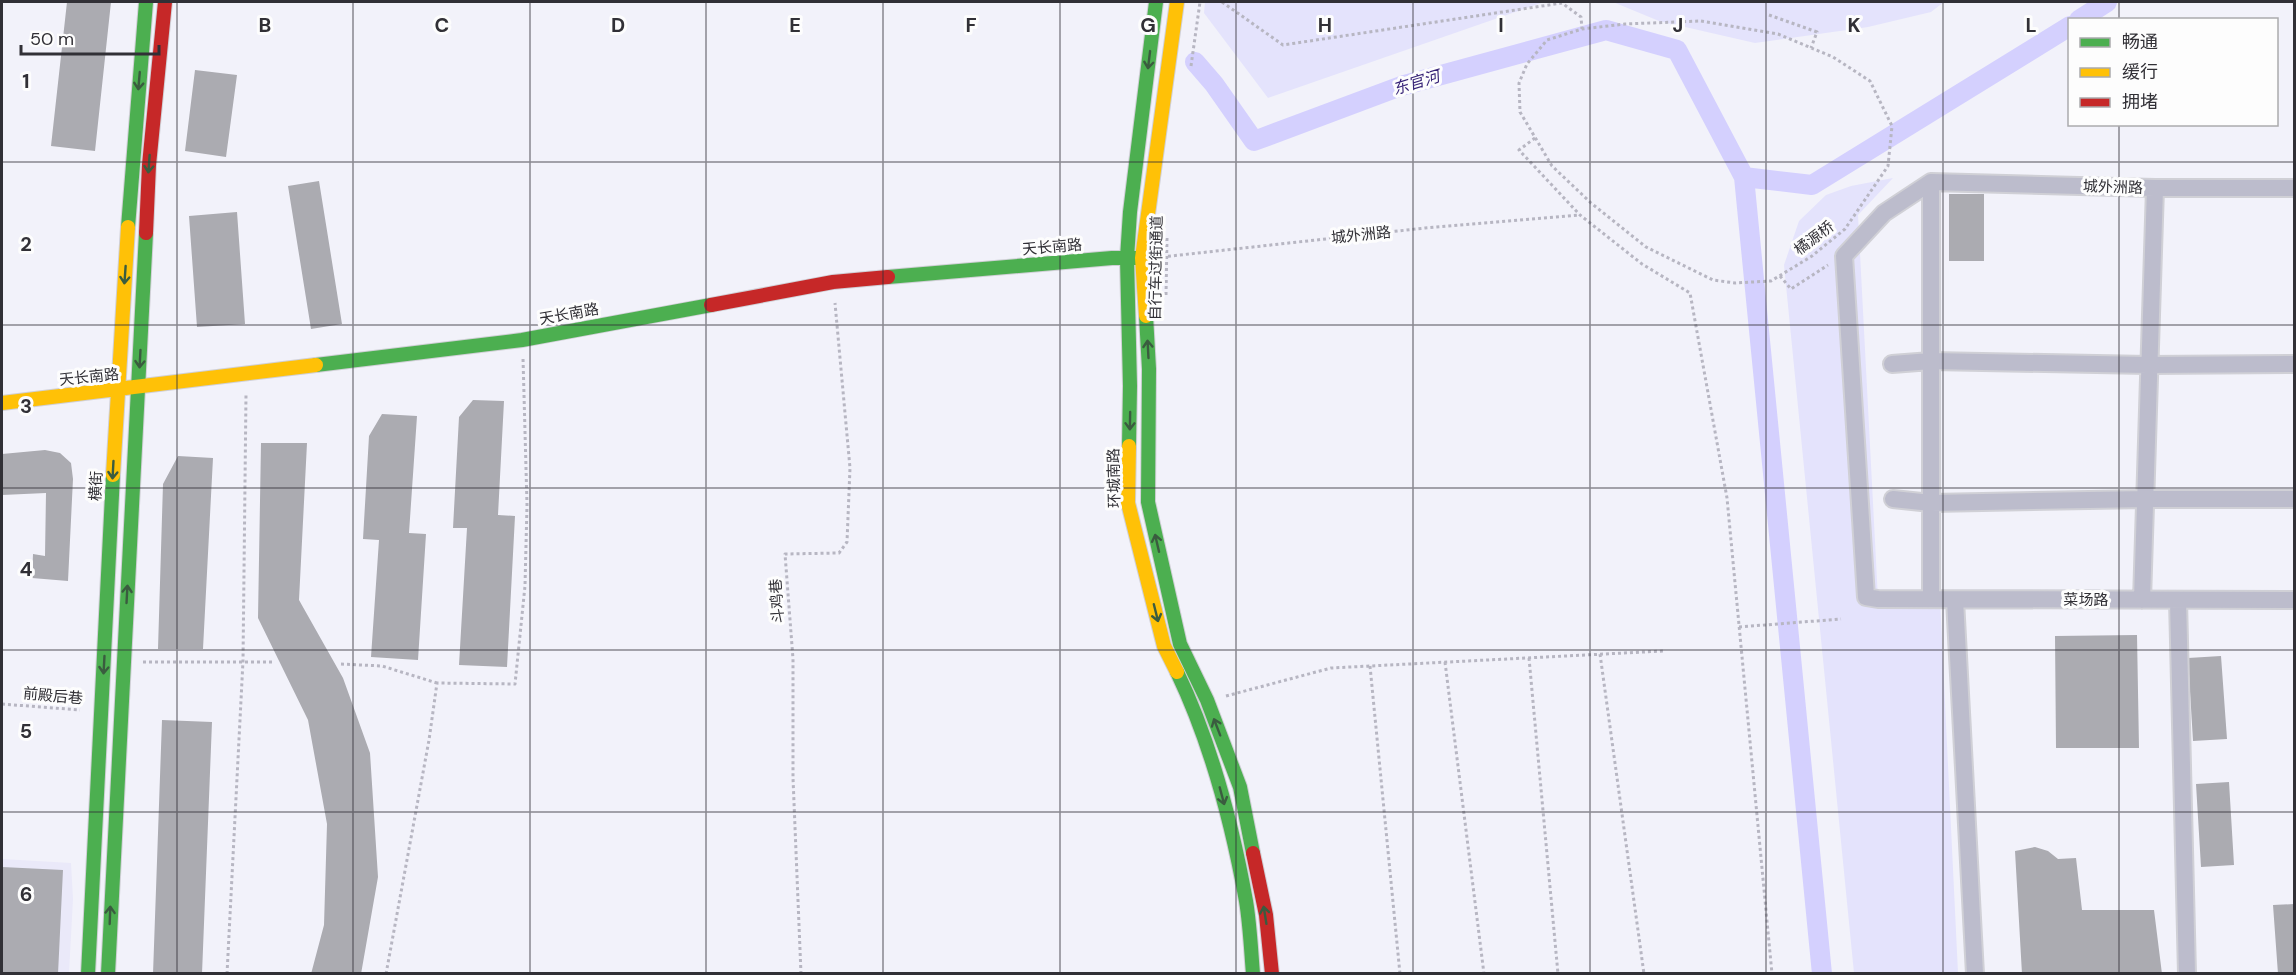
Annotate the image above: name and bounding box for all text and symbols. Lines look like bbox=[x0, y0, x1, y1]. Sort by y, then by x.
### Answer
text: B bbox=[259, 12, 271, 38]
text: C bbox=[435, 12, 449, 38]
text: D bbox=[611, 12, 625, 38]
text: E bbox=[789, 12, 801, 38]
text: F bbox=[965, 12, 977, 38]
text: G bbox=[1140, 12, 1156, 38]
text: H bbox=[1318, 12, 1332, 38]
text: I bbox=[1498, 12, 1504, 38]
text: J bbox=[1673, 12, 1683, 38]
text: K bbox=[1847, 12, 1861, 38]
text: L bbox=[2025, 12, 2037, 38]
scale bar bbox=[21, 18, 159, 56]
legend bbox=[2068, 18, 2278, 126]
text: 50 m bbox=[30, 27, 74, 51]
text: 畅通 bbox=[2122, 30, 2158, 54]
one-way arrow bbox=[1143, 49, 1154, 69]
text: 缓行 bbox=[2122, 60, 2158, 84]
water label: 东官河 bbox=[1390, 65, 1445, 100]
text: 1 bbox=[22, 68, 30, 94]
one-way arrow bbox=[133, 70, 144, 90]
text: 拥堵 bbox=[2122, 90, 2158, 114]
one-way arrow bbox=[143, 154, 154, 174]
street label: 城外洲路 bbox=[2083, 176, 2143, 198]
street label: 自行车过街通道 bbox=[1145, 215, 1167, 321]
street label: 橘源桥 bbox=[1790, 216, 1838, 260]
street label: 城外洲路 bbox=[1330, 222, 1392, 248]
text: 2 bbox=[20, 231, 32, 257]
street label: 天长南路 bbox=[1021, 234, 1083, 260]
one-way arrow bbox=[119, 265, 130, 285]
street label: 天长南路 bbox=[538, 299, 600, 329]
one-way arrow bbox=[1142, 339, 1153, 359]
one-way arrow bbox=[134, 349, 145, 369]
street label: 天长南路 bbox=[58, 364, 120, 390]
text: 3 bbox=[20, 393, 32, 419]
one-way arrow bbox=[1124, 411, 1135, 431]
street label: 环城南路 bbox=[1103, 448, 1125, 508]
one-way arrow bbox=[108, 459, 119, 479]
street label: 横街 bbox=[85, 470, 107, 502]
one-way arrow bbox=[1151, 533, 1162, 553]
text: 4 bbox=[20, 556, 33, 582]
street label: 斗鸡巷 bbox=[765, 578, 789, 624]
one-way arrow bbox=[122, 585, 133, 605]
street label: 菜场路 bbox=[2063, 590, 2109, 610]
one-way arrow bbox=[1150, 603, 1162, 622]
one-way arrow bbox=[99, 654, 110, 674]
street label: 前殿后巷 bbox=[22, 683, 84, 709]
text: 5 bbox=[20, 718, 32, 744]
one-way arrow bbox=[1211, 718, 1222, 737]
one-way arrow bbox=[1216, 786, 1228, 805]
text: 6 bbox=[20, 881, 32, 907]
one-way arrow bbox=[104, 906, 116, 926]
one-way arrow bbox=[1260, 906, 1271, 926]

